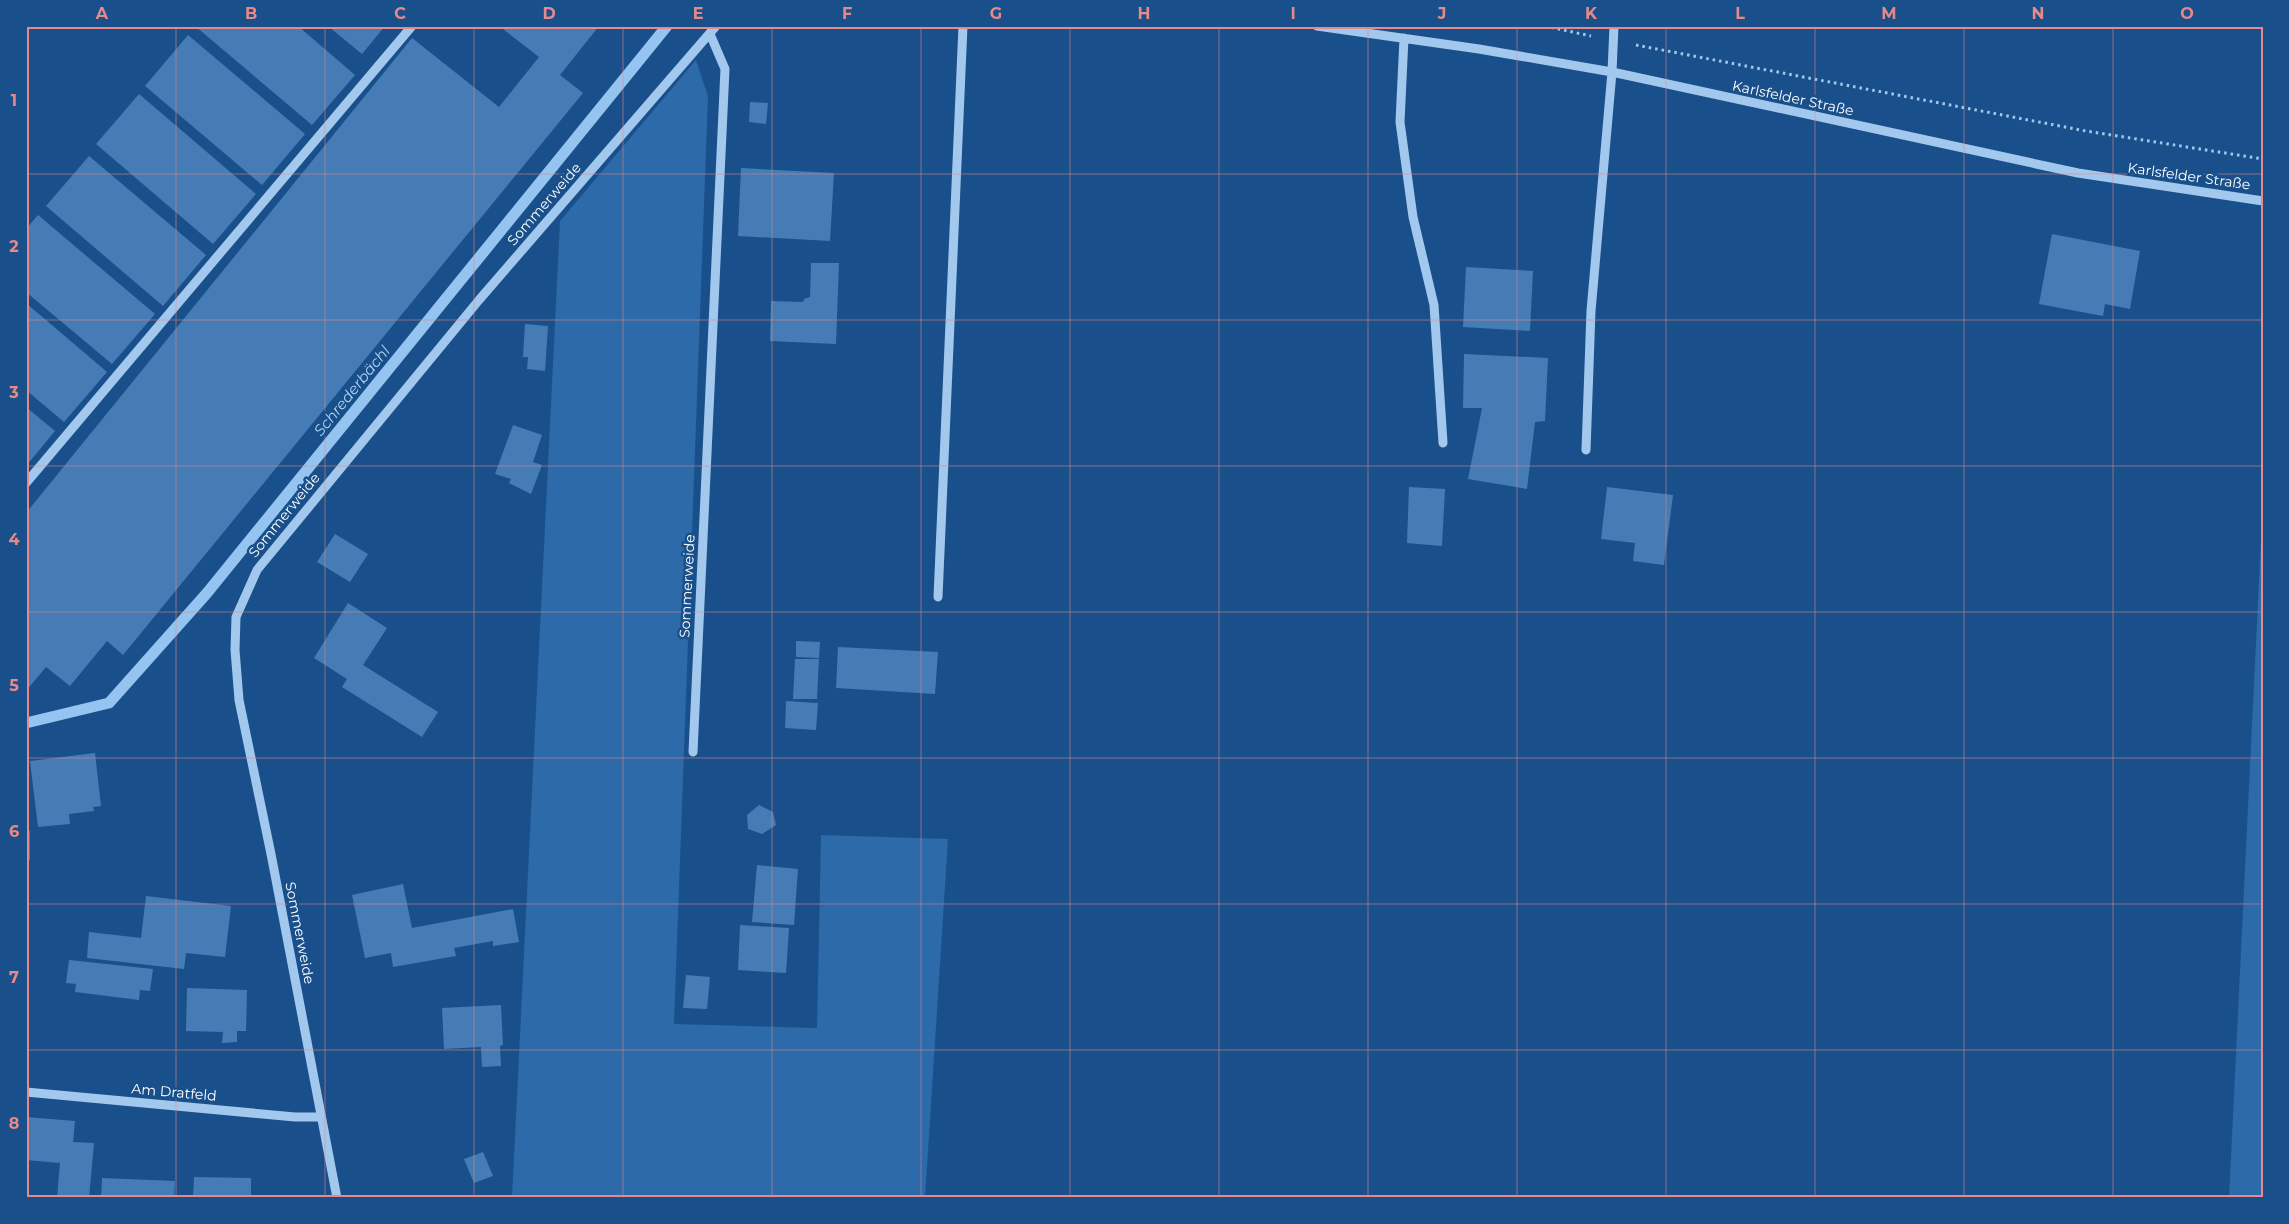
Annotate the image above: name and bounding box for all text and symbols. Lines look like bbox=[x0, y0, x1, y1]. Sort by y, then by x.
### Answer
text: A bbox=[95, 4, 109, 23]
text: B bbox=[245, 4, 257, 23]
text: C bbox=[394, 4, 406, 23]
text: D bbox=[542, 4, 556, 23]
text: E bbox=[693, 4, 703, 23]
text: F bbox=[842, 4, 852, 23]
text: G bbox=[990, 4, 1002, 23]
text: H bbox=[1138, 4, 1150, 23]
text: I bbox=[1290, 4, 1296, 23]
text: J bbox=[1437, 4, 1446, 23]
text: K bbox=[1585, 4, 1598, 23]
text: L bbox=[1735, 4, 1745, 23]
text: M bbox=[1881, 4, 1897, 23]
text: N bbox=[2032, 4, 2044, 23]
text: O bbox=[2180, 4, 2194, 23]
street label: Karlsfelder Straße bbox=[1731, 76, 1855, 120]
text: 1 bbox=[11, 91, 17, 110]
street label: Karlsfelder Straße bbox=[2127, 158, 2251, 194]
street label: Sommerweide bbox=[503, 159, 585, 249]
text: 2 bbox=[9, 237, 19, 256]
water label: Schrederbächl bbox=[309, 342, 394, 440]
text: 3 bbox=[8, 383, 19, 402]
street label: Sommerweide bbox=[244, 469, 324, 561]
text: 4 bbox=[8, 530, 20, 549]
street label: Sommerweide bbox=[675, 534, 699, 638]
text: 5 bbox=[9, 676, 19, 695]
text: 6 bbox=[9, 822, 19, 841]
street label: Sommerweide bbox=[281, 880, 319, 986]
text: 7 bbox=[9, 968, 19, 987]
street label: Am Dratfeld bbox=[131, 1079, 217, 1105]
text: 8 bbox=[9, 1114, 19, 1133]

